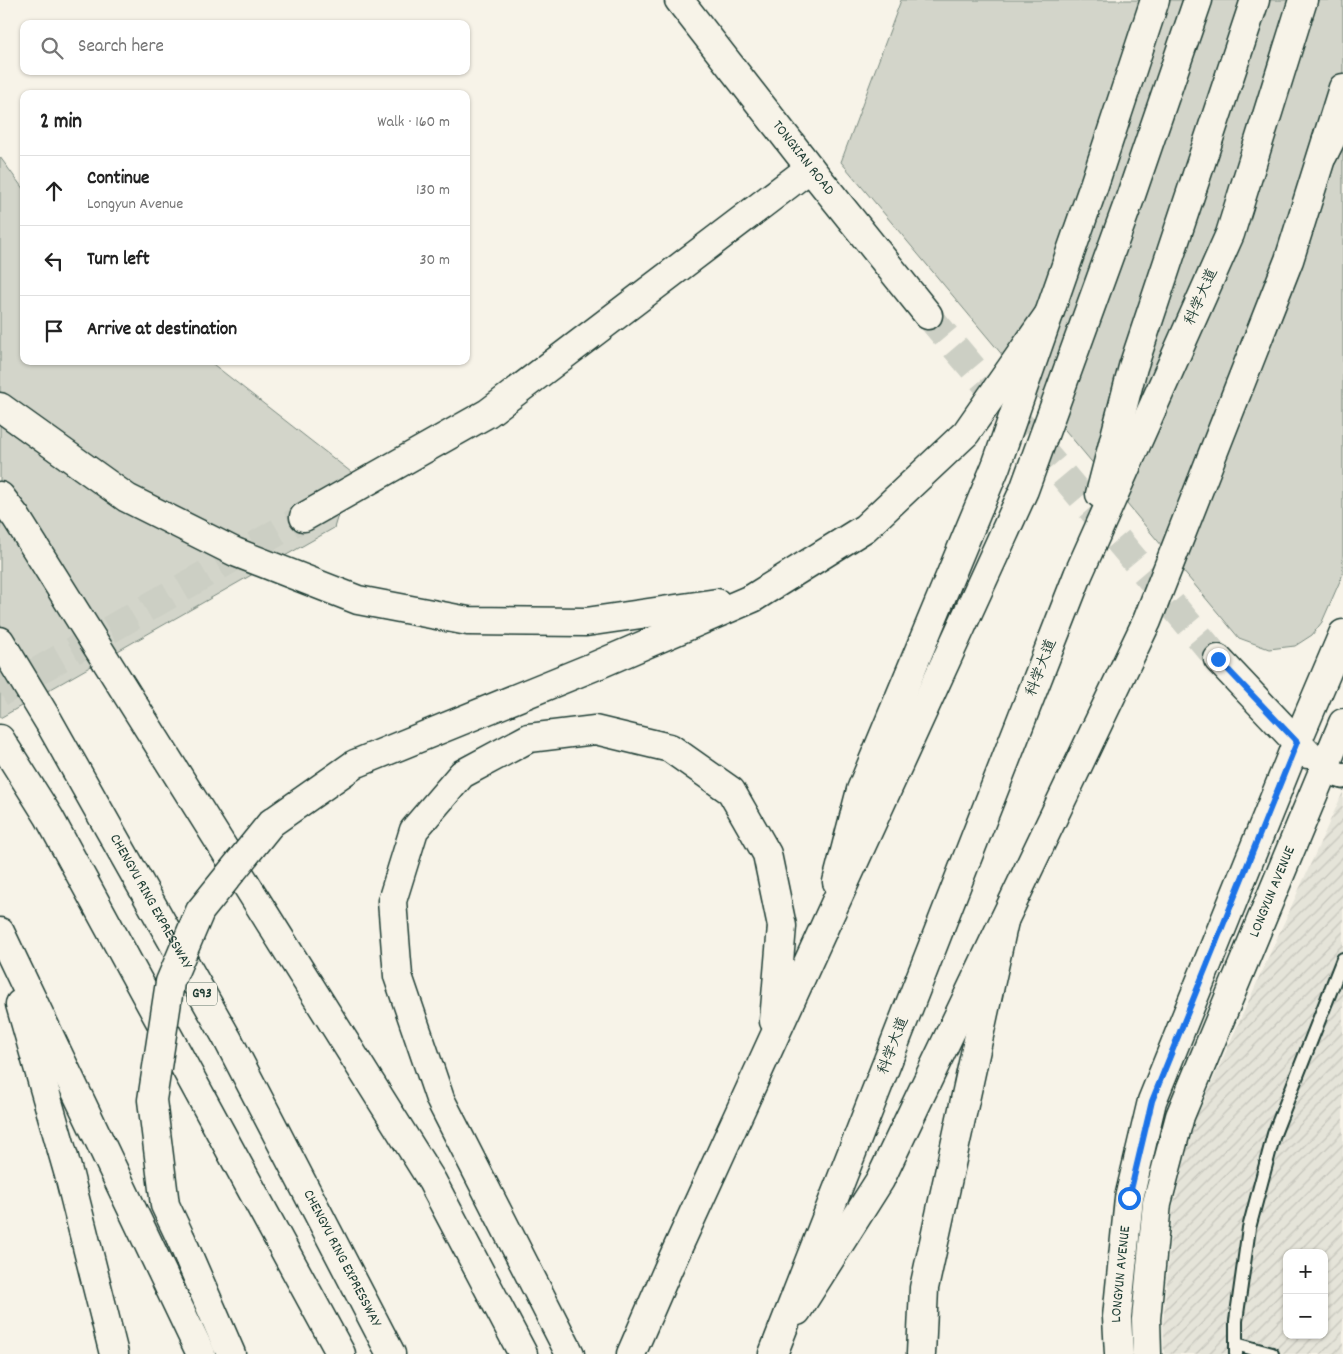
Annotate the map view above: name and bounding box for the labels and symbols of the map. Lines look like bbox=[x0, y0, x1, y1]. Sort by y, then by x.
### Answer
street label: TONGXIAN ROAD bbox=[766, 116, 840, 201]
street label: 科学大道 bbox=[1180, 265, 1224, 329]
street label: 科学大道 bbox=[1021, 636, 1063, 700]
route end bbox=[1207, 648, 1230, 671]
street label: CHENGYU RING EXPRESSWAY bbox=[103, 830, 197, 974]
street label: LONGYUN AVENUE bbox=[1244, 843, 1302, 941]
road number: G93 bbox=[187, 982, 217, 1006]
street label: 科学大道 bbox=[873, 1014, 915, 1078]
street label: CHENGYU RING EXPRESSWAY bbox=[297, 1186, 387, 1332]
route start bbox=[1118, 1187, 1141, 1210]
street label: LONGYUN AVENUE bbox=[1106, 1225, 1137, 1323]

